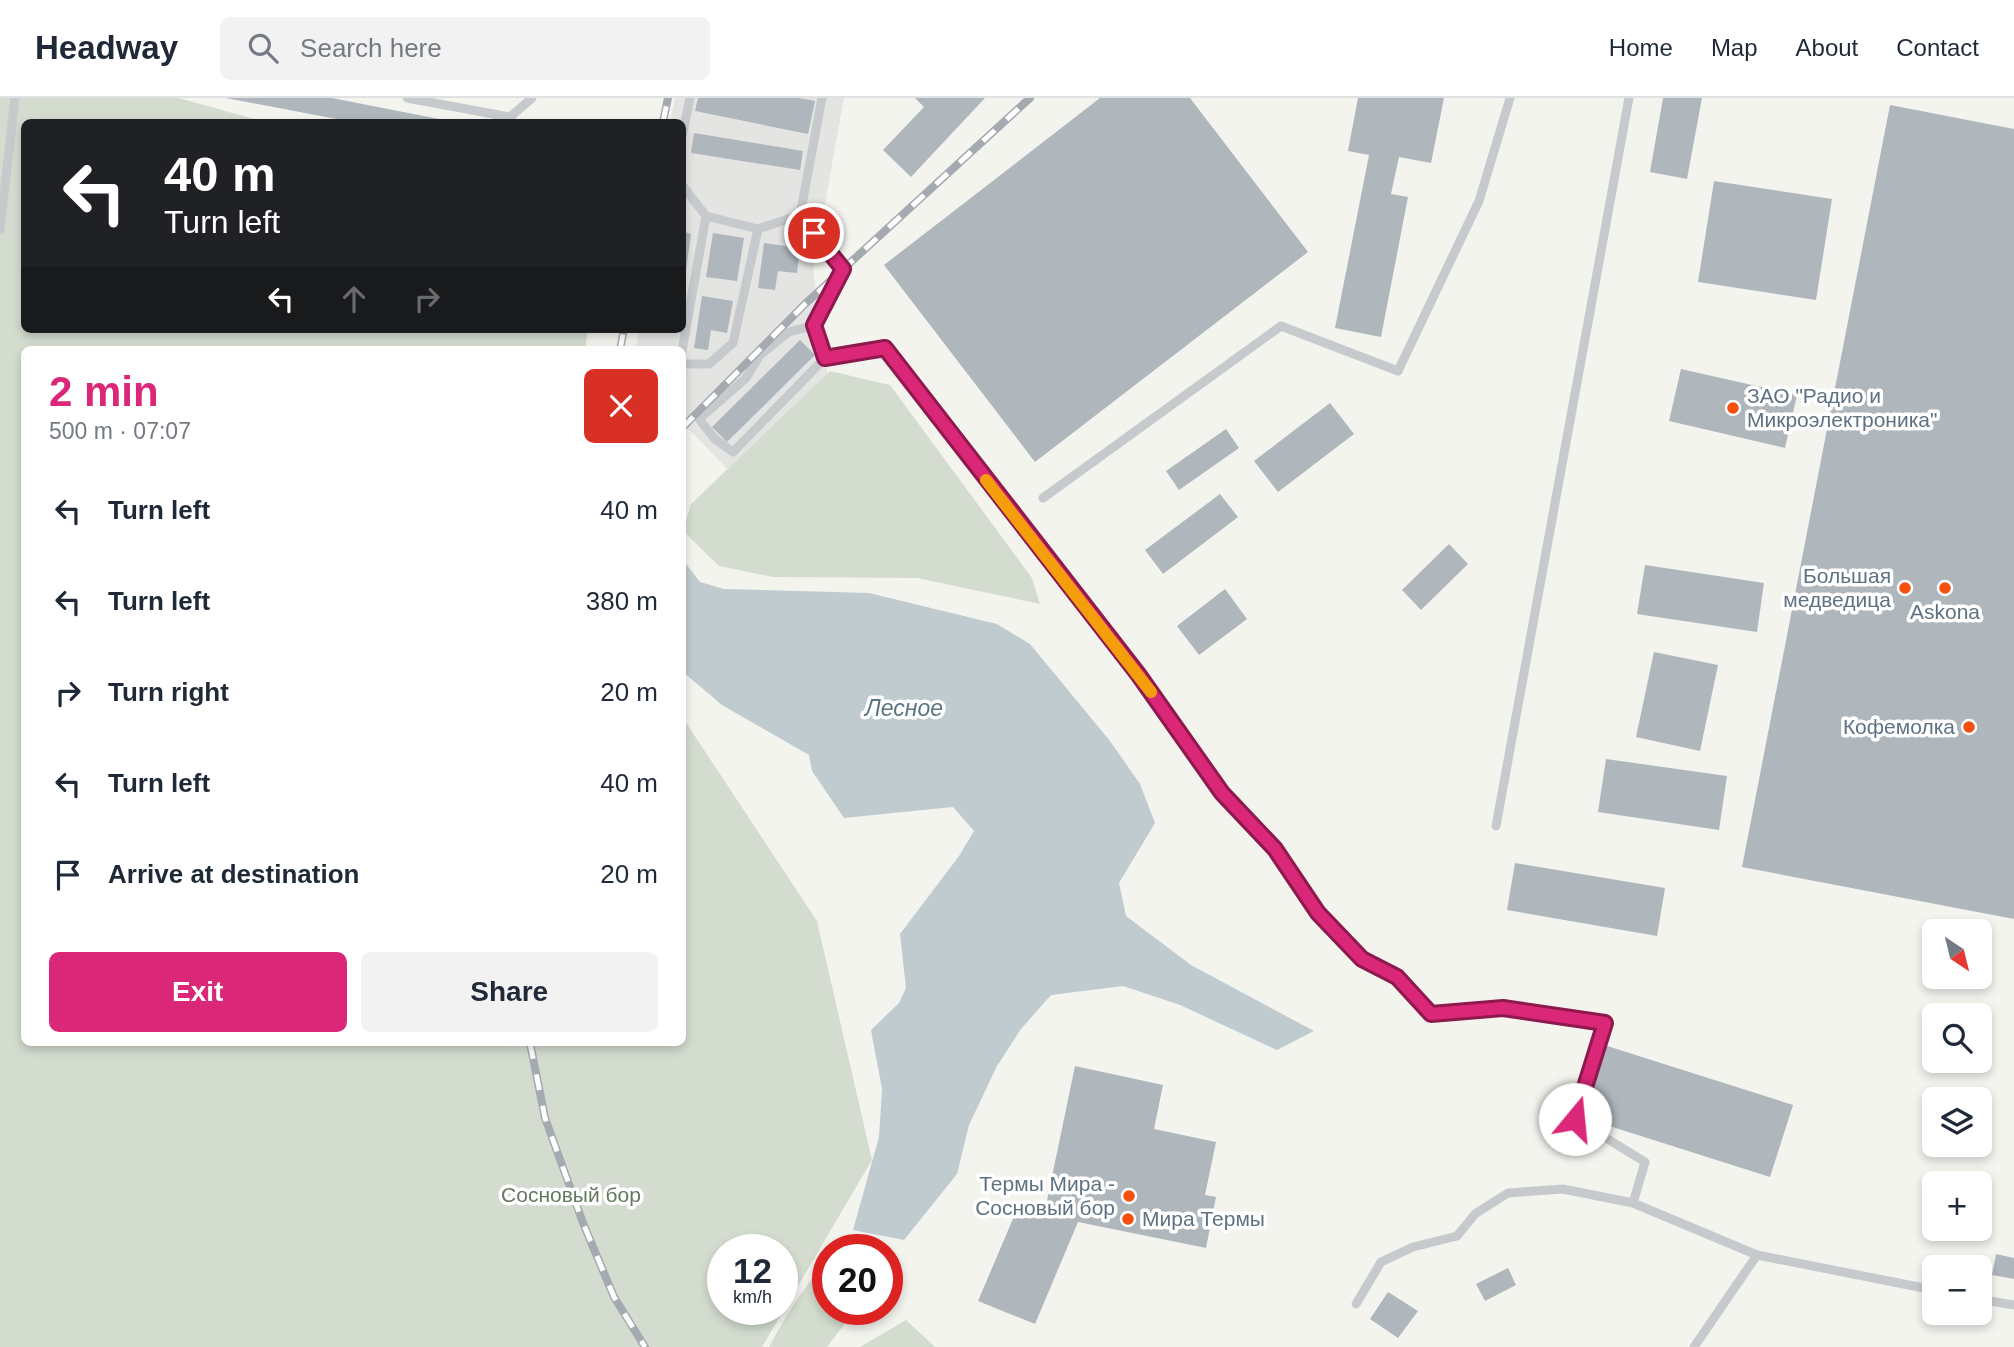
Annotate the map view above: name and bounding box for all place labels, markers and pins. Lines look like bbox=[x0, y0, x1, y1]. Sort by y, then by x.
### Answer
pin bbox=[784, 203, 844, 263]
place label: ЗАО "Радио и Микроэлектроника" bbox=[1747, 384, 1937, 431]
marker: ЗАО "Радио и Микроэлектроника" bbox=[1725, 400, 1741, 416]
place label: Большая медведица bbox=[1783, 564, 1891, 611]
marker: Большая медведица bbox=[1897, 580, 1913, 596]
marker: Askona bbox=[1937, 580, 1953, 596]
place label: Askona bbox=[1910, 600, 1980, 623]
place label: Кофемолка bbox=[1843, 715, 1955, 738]
marker: Кофемолка bbox=[1961, 719, 1977, 735]
place label: Термы Мира - Сосновый бор bbox=[975, 1172, 1115, 1219]
marker: Термы Мира - Сосновый бор bbox=[1121, 1188, 1137, 1204]
place label: Мира Термы bbox=[1142, 1207, 1265, 1230]
marker: Мира Термы bbox=[1120, 1211, 1136, 1227]

